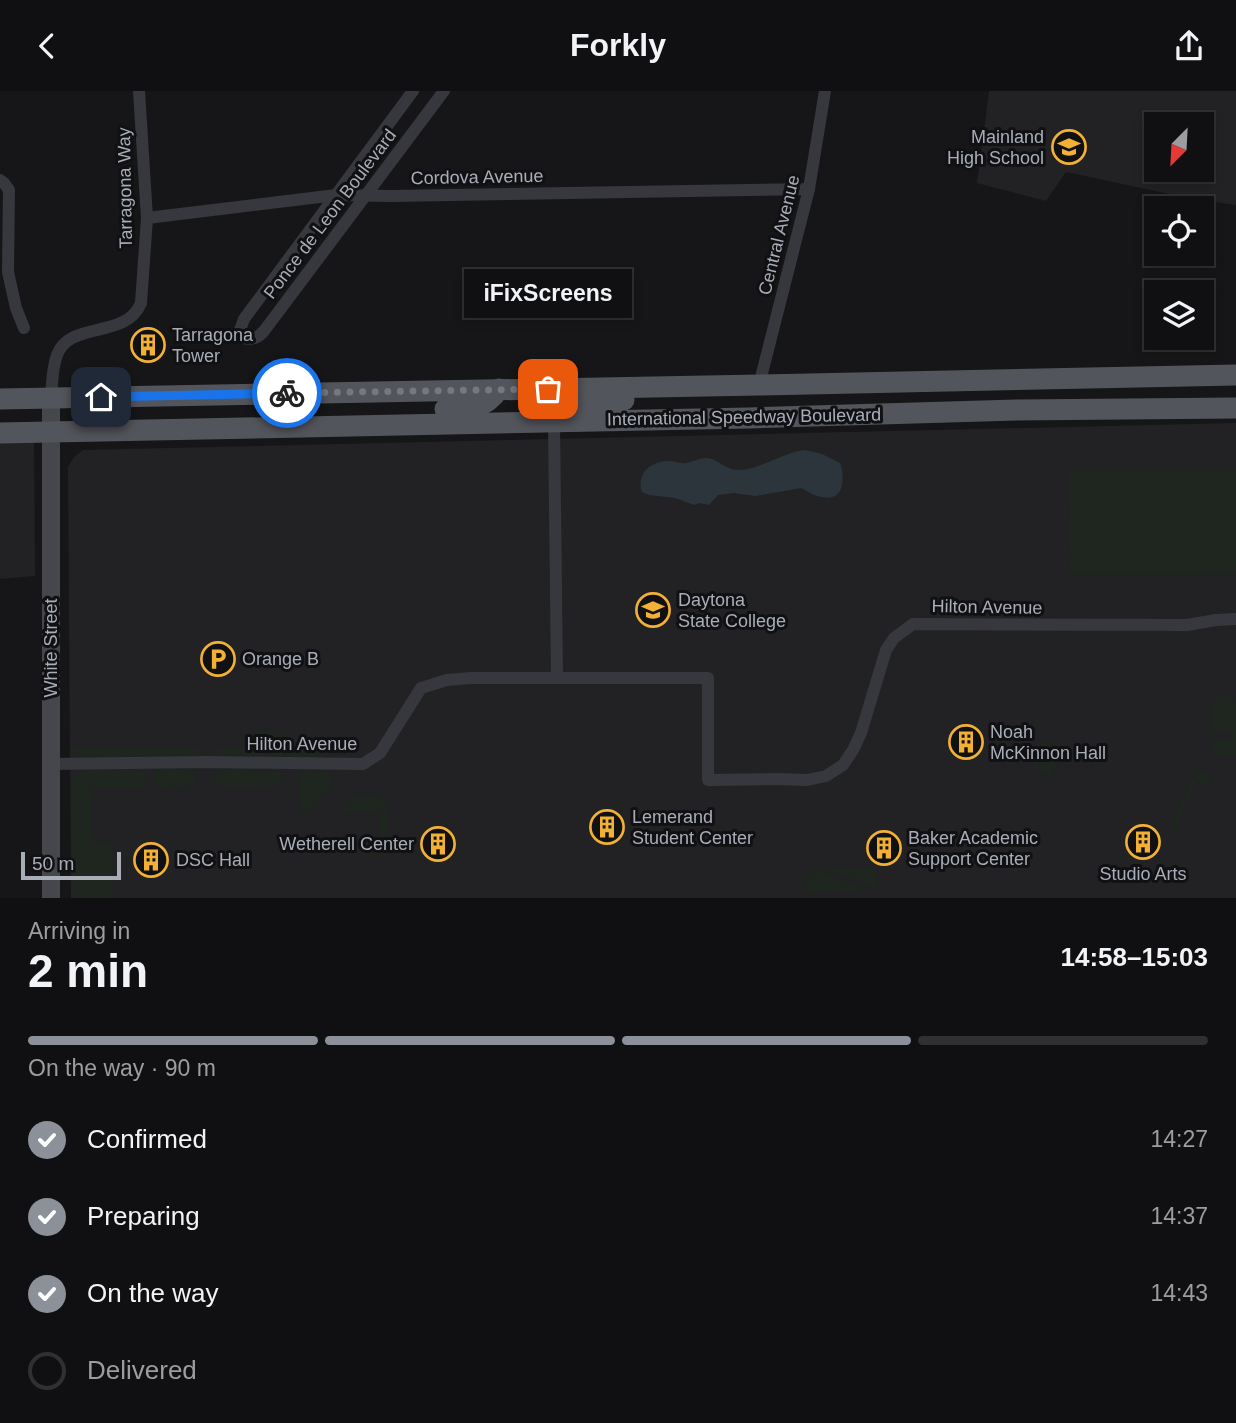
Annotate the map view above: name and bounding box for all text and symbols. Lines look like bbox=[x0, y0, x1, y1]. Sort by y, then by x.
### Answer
icon: back bbox=[28, 27, 66, 65]
text: Forkly bbox=[570, 27, 666, 63]
icon: share bbox=[1170, 27, 1208, 65]
north arrow bbox=[1144, 112, 1214, 182]
map controls bbox=[1144, 112, 1214, 350]
street label: Ponce de Leon Boulevard bbox=[260, 125, 400, 303]
street label: Tarragona Way bbox=[114, 127, 136, 249]
place label: Mainland High School bbox=[947, 127, 1044, 168]
school or university icon: Mainland High School bbox=[1050, 128, 1088, 166]
street label: Cordova Avenue bbox=[410, 166, 544, 188]
street label: Central Avenue bbox=[754, 173, 804, 297]
button: locate bbox=[1144, 196, 1214, 266]
callout: iFixScreens bbox=[464, 270, 632, 319]
text: iFixScreens bbox=[483, 280, 613, 306]
button: layers bbox=[1144, 280, 1214, 350]
place label: Tarragona Tower bbox=[172, 325, 254, 366]
building icon: Tarragona Tower bbox=[129, 326, 167, 364]
courier bbox=[252, 358, 322, 428]
pin bbox=[518, 359, 578, 419]
pin bbox=[71, 367, 131, 427]
icon: bag bbox=[529, 370, 567, 408]
icon: bike bbox=[268, 374, 306, 412]
icon: home bbox=[82, 378, 120, 416]
street label: International Speedway Boulevard bbox=[607, 405, 881, 429]
place label: Daytona State College bbox=[678, 590, 786, 631]
school or university icon: Daytona State College bbox=[634, 591, 672, 629]
street label: Hilton Avenue bbox=[931, 596, 1043, 618]
street label: White Street bbox=[41, 598, 61, 698]
parking icon: Orange B bbox=[199, 640, 237, 678]
place label: Orange B bbox=[242, 649, 319, 669]
place label: Noah McKinnon Hall bbox=[990, 722, 1106, 763]
building icon: Noah McKinnon Hall bbox=[947, 723, 985, 761]
street label: Hilton Avenue bbox=[247, 734, 357, 754]
place label: Lemerand Student Center bbox=[632, 807, 753, 848]
building icon: Lemerand Student Center bbox=[588, 808, 626, 846]
building icon: Studio Arts bbox=[1124, 823, 1162, 861]
building icon: Wetherell Center bbox=[419, 825, 457, 863]
place label: Baker Academic Support Center bbox=[908, 828, 1038, 869]
building icon: Baker Academic Support Center bbox=[865, 829, 903, 867]
place label: Wetherell Center bbox=[279, 834, 414, 854]
building icon: DSC Hall bbox=[132, 841, 170, 879]
scale bar bbox=[21, 849, 121, 881]
place label: DSC Hall bbox=[176, 850, 250, 870]
text: 50 m bbox=[32, 853, 74, 874]
place label: Studio Arts bbox=[1099, 864, 1187, 884]
text: Arriving in bbox=[28, 918, 130, 944]
text: 14:58–15:03 bbox=[1061, 942, 1208, 972]
text: 2 min bbox=[28, 945, 148, 997]
text: On the way · 90 m bbox=[28, 1055, 216, 1081]
icon: check bbox=[28, 1121, 66, 1159]
text: Confirmed bbox=[87, 1124, 207, 1154]
text: 14:27 bbox=[1150, 1126, 1208, 1152]
icon: check bbox=[28, 1198, 66, 1236]
text: Preparing bbox=[87, 1201, 200, 1231]
text: 14:37 bbox=[1150, 1203, 1208, 1229]
icon: check bbox=[28, 1275, 66, 1313]
text: On the way bbox=[87, 1278, 219, 1308]
text: 14:43 bbox=[1150, 1280, 1208, 1306]
text: Delivered bbox=[87, 1355, 197, 1385]

